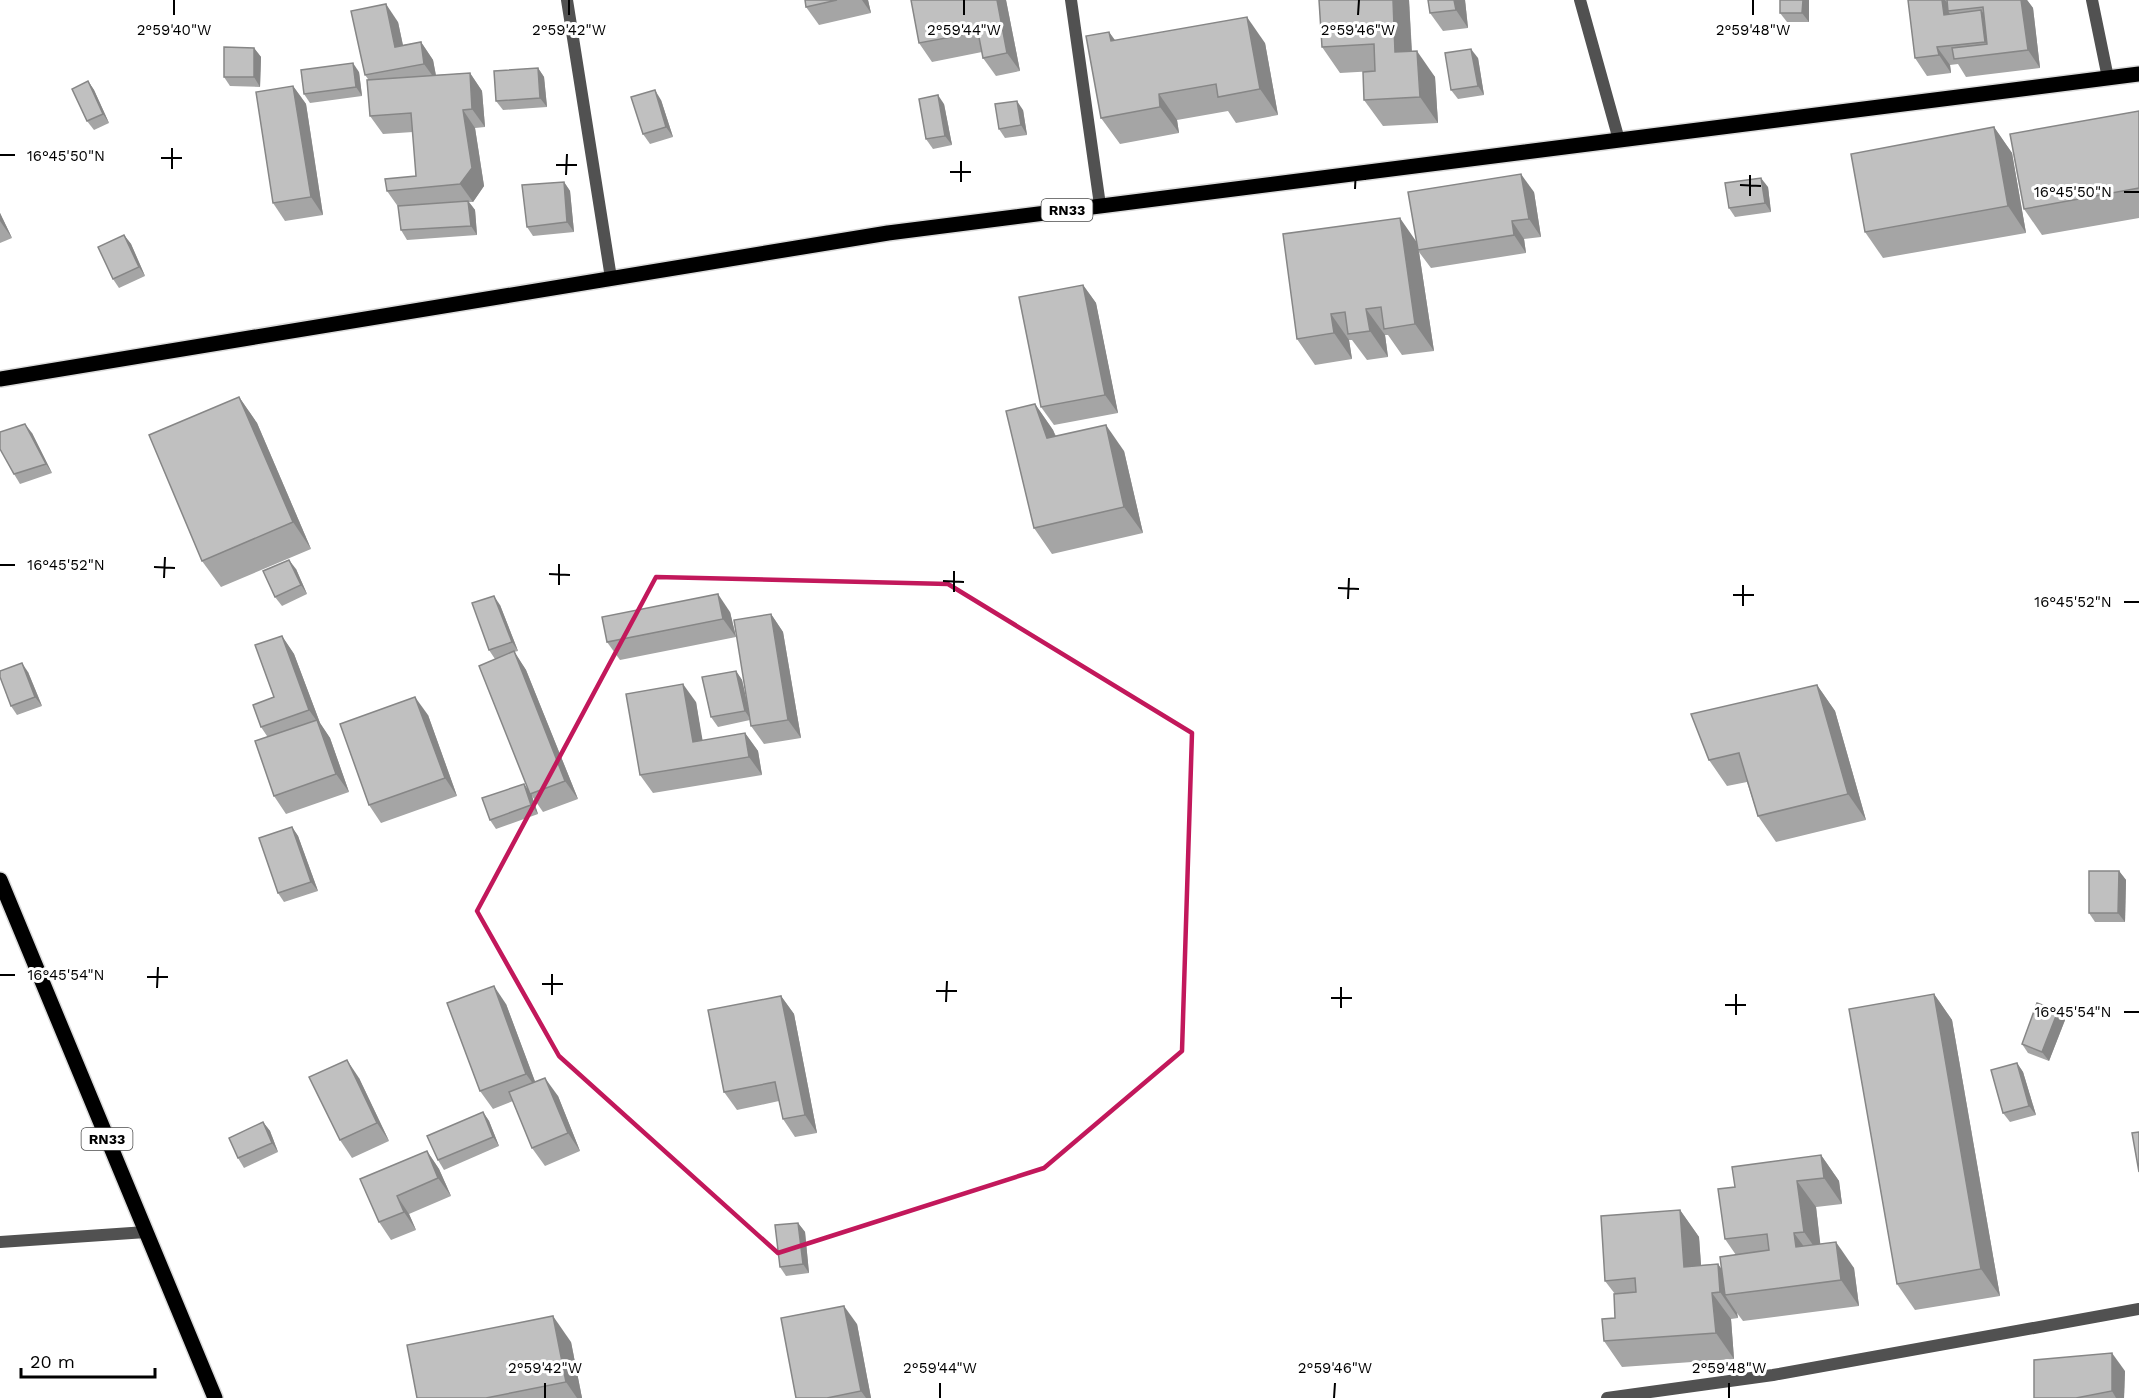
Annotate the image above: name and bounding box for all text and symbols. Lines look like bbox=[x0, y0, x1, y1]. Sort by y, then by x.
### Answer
text: 2°59'40"W bbox=[137, 21, 211, 39]
text: 2°59'42"W bbox=[532, 21, 606, 39]
text: 2°59'44"W bbox=[927, 21, 1001, 39]
text: 2°59'46"W bbox=[1321, 21, 1395, 39]
text: 2°59'48"W bbox=[1716, 21, 1790, 39]
text: 16°45'50"N bbox=[27, 147, 105, 165]
text: 16°45'50"N bbox=[2034, 183, 2112, 201]
road number: RN33 bbox=[1042, 199, 1092, 221]
text: 16°45'52"N bbox=[27, 556, 105, 574]
text: 16°45'52"N bbox=[2034, 593, 2112, 611]
text: 16°45'54"N bbox=[27, 966, 105, 984]
text: 16°45'54"N bbox=[2034, 1003, 2112, 1021]
road number: RN33 bbox=[82, 1128, 132, 1150]
scale bar bbox=[21, 1341, 154, 1379]
text: 20 m bbox=[30, 1351, 75, 1372]
text: 2°59'42"W bbox=[508, 1359, 582, 1377]
text: 2°59'44"W bbox=[903, 1359, 977, 1377]
text: 2°59'46"W bbox=[1298, 1359, 1372, 1377]
text: 2°59'48"W bbox=[1692, 1359, 1766, 1377]

